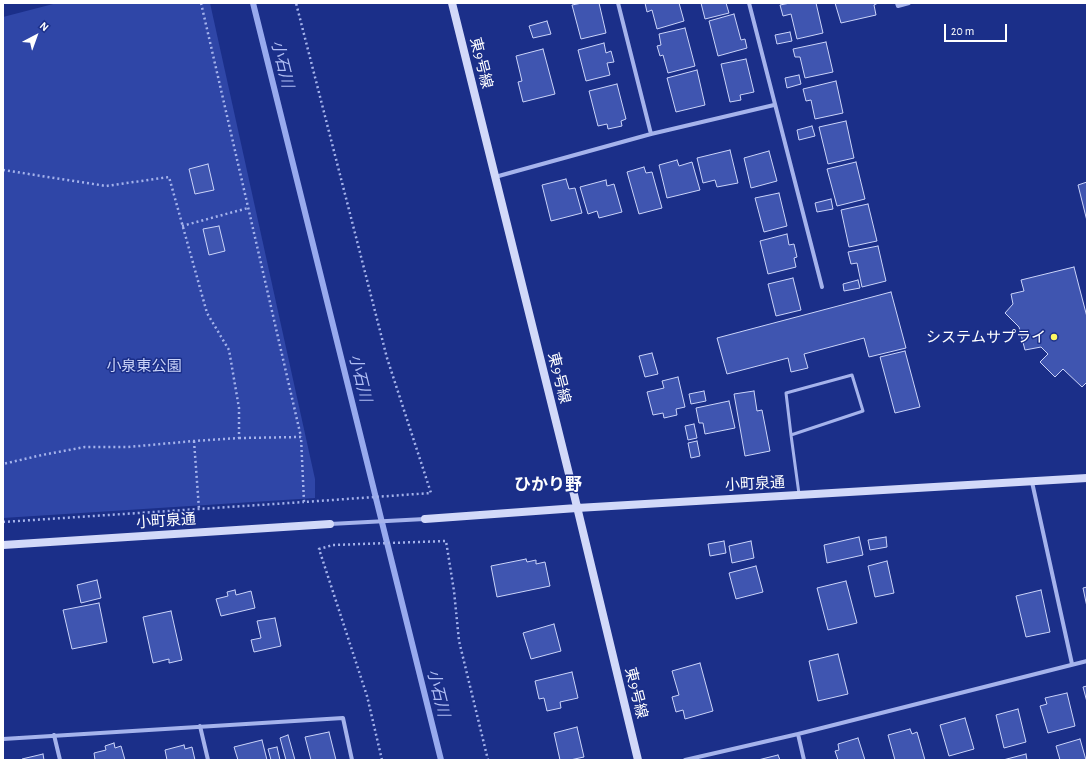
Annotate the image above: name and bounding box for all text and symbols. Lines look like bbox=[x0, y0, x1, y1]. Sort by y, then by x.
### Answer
north arrow bbox=[16, 16, 56, 56]
scale bar bbox=[946, 16, 1009, 42]
text: N bbox=[38, 20, 51, 33]
text: 20 m bbox=[951, 25, 974, 37]
street label: 東9号線 bbox=[466, 36, 496, 90]
water label: 小石川 bbox=[267, 38, 297, 90]
place label: システムサプライ bbox=[926, 328, 1046, 346]
marker: システムサプライ bbox=[1049, 332, 1059, 342]
street label: 東9号線 bbox=[544, 351, 574, 405]
water label: 小石川 bbox=[345, 352, 375, 404]
park label: 小泉東公園 bbox=[107, 357, 181, 375]
street label: 小町泉通 bbox=[725, 473, 785, 495]
district label: ひかり野 bbox=[514, 475, 582, 495]
street label: 小町泉通 bbox=[135, 510, 197, 532]
street label: 東9号線 bbox=[621, 666, 651, 720]
water label: 小石川 bbox=[423, 667, 453, 719]

